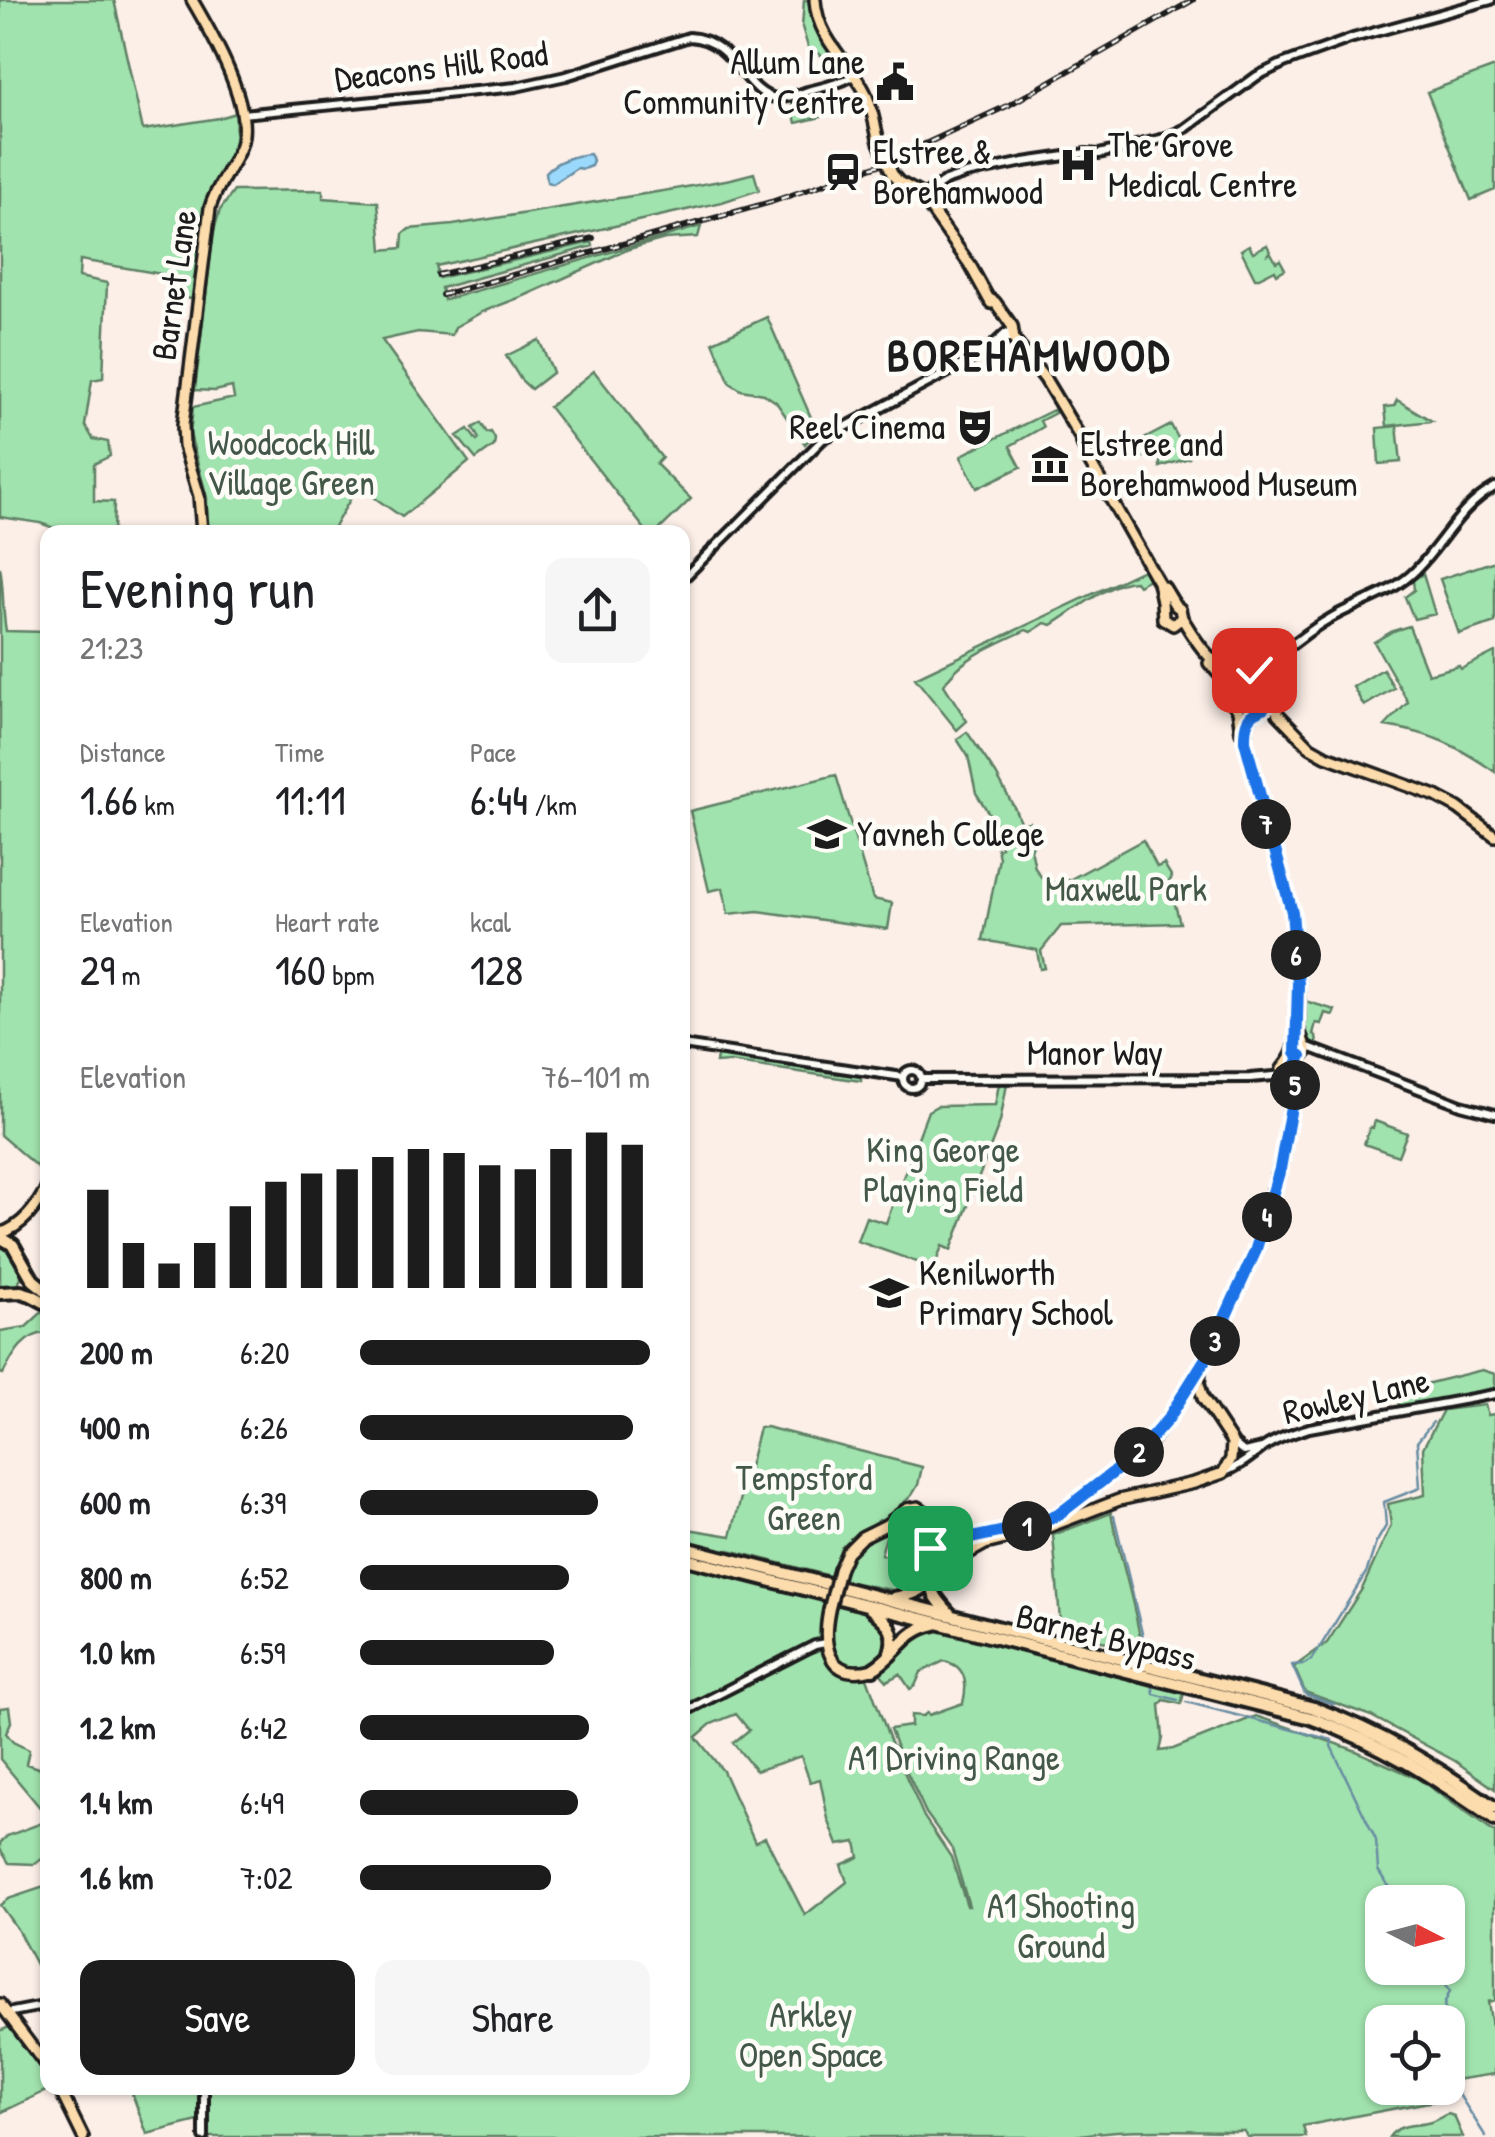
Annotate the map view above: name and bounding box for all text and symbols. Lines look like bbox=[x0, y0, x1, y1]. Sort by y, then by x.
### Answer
street label: Deacons Hill Road bbox=[332, 29, 550, 102]
place label: Allum Lane Community Centre bbox=[623, 38, 865, 125]
public building icon: Allum Lane Community Centre bbox=[874, 61, 916, 103]
place label: The Grove Medical Centre bbox=[1108, 121, 1297, 208]
place label: Elstree & Borehamwood bbox=[873, 128, 1043, 215]
hospital icon: The Grove Medical Centre bbox=[1057, 144, 1099, 186]
station icon: Elstree & Borehamwood bbox=[822, 151, 864, 193]
street label: Barnet Lane bbox=[140, 207, 207, 363]
district label: BOREHAMWOOD bbox=[887, 324, 1171, 385]
place label: Reel Cinema bbox=[790, 403, 945, 450]
theatre icon: Reel Cinema bbox=[954, 406, 996, 448]
park label: Woodcock Hill Village Green bbox=[207, 419, 375, 506]
place label: Elstree and Borehamwood Museum bbox=[1080, 420, 1358, 507]
museum icon: Elstree and Borehamwood Museum bbox=[1029, 443, 1071, 485]
text: Evening run bbox=[80, 551, 315, 625]
button: share bbox=[545, 558, 650, 663]
text: 21:23 bbox=[80, 626, 143, 669]
pin bbox=[1212, 628, 1297, 713]
icon: check bbox=[1227, 643, 1282, 698]
text: Distance bbox=[80, 733, 166, 771]
text: Time bbox=[275, 733, 325, 771]
text: Pace bbox=[470, 733, 516, 771]
text: 1.66 bbox=[80, 771, 138, 828]
text: 11:11 bbox=[275, 771, 346, 828]
text: 6:44 bbox=[470, 771, 528, 828]
text: km bbox=[138, 786, 175, 824]
text: /km bbox=[528, 786, 577, 824]
pin: 7 bbox=[1241, 799, 1291, 849]
text: 7 bbox=[1259, 805, 1273, 843]
place label: Yavneh College bbox=[857, 810, 1045, 857]
school or university icon: Yavneh College bbox=[806, 813, 848, 855]
park label: Maxwell Park bbox=[1045, 865, 1207, 912]
text: Elevation bbox=[80, 903, 173, 941]
text: Heart rate bbox=[275, 903, 380, 941]
text: kcal bbox=[470, 903, 511, 941]
pin: 6 bbox=[1271, 930, 1321, 980]
text: 6 bbox=[1290, 936, 1302, 974]
text: 29 bbox=[80, 941, 115, 998]
text: 160 bbox=[275, 941, 326, 998]
text: 128 bbox=[470, 941, 523, 998]
text: m bbox=[115, 956, 141, 994]
text: bpm bbox=[326, 956, 375, 994]
street label: Manor Way bbox=[1027, 1029, 1163, 1076]
text: Elevation bbox=[80, 1055, 186, 1098]
text: 76–101 m bbox=[541, 1055, 650, 1098]
pin: 5 bbox=[1270, 1060, 1320, 1110]
text: 5 bbox=[1289, 1066, 1301, 1104]
park label: King George Playing Field bbox=[863, 1126, 1023, 1213]
pin: 4 bbox=[1242, 1192, 1292, 1242]
text: 4 bbox=[1262, 1198, 1272, 1236]
place label: Kenilworth Primary School bbox=[919, 1249, 1114, 1336]
school or university icon: Kenilworth Primary School bbox=[868, 1272, 910, 1314]
pin: 3 bbox=[1190, 1316, 1240, 1366]
text: 3 bbox=[1209, 1322, 1221, 1360]
text: 200 m bbox=[80, 1331, 153, 1374]
text: 6:20 bbox=[240, 1331, 290, 1374]
street label: Rowley Lane bbox=[1278, 1356, 1434, 1435]
text: 400 m bbox=[80, 1406, 150, 1449]
text: 6:26 bbox=[240, 1406, 288, 1449]
pin: 2 bbox=[1114, 1427, 1164, 1477]
text: 2 bbox=[1132, 1433, 1146, 1471]
park label: Tempsford Green bbox=[736, 1454, 872, 1541]
text: 600 m bbox=[80, 1481, 151, 1524]
text: 6:39 bbox=[240, 1481, 286, 1524]
pin: 1 bbox=[1002, 1501, 1052, 1551]
pin bbox=[888, 1506, 973, 1591]
text: 1 bbox=[1022, 1507, 1032, 1545]
icon: arrive bbox=[903, 1521, 958, 1576]
text: 800 m bbox=[80, 1556, 152, 1599]
text: 6:52 bbox=[240, 1556, 289, 1599]
street label: Barnet Bypass bbox=[1012, 1592, 1201, 1681]
text: 1.0 km bbox=[80, 1631, 155, 1674]
text: 6:59 bbox=[240, 1631, 285, 1674]
text: 1.2 km bbox=[80, 1706, 156, 1749]
text: 6:42 bbox=[240, 1706, 287, 1749]
park label: A1 Driving Range bbox=[848, 1734, 1060, 1781]
text: 1.4 km bbox=[80, 1781, 153, 1824]
text: 6:49 bbox=[240, 1781, 284, 1824]
text: 1.6 km bbox=[80, 1856, 154, 1899]
text: 7:02 bbox=[240, 1856, 293, 1899]
park label: A1 Shooting Ground bbox=[987, 1882, 1135, 1969]
north arrow bbox=[1365, 1885, 1465, 1985]
map controls bbox=[1365, 1885, 1465, 2105]
button: Save bbox=[80, 1960, 355, 2075]
button: Share bbox=[375, 1960, 650, 2075]
park label: Arkley Open Space bbox=[739, 1991, 883, 2078]
button: locate bbox=[1365, 2005, 1465, 2105]

